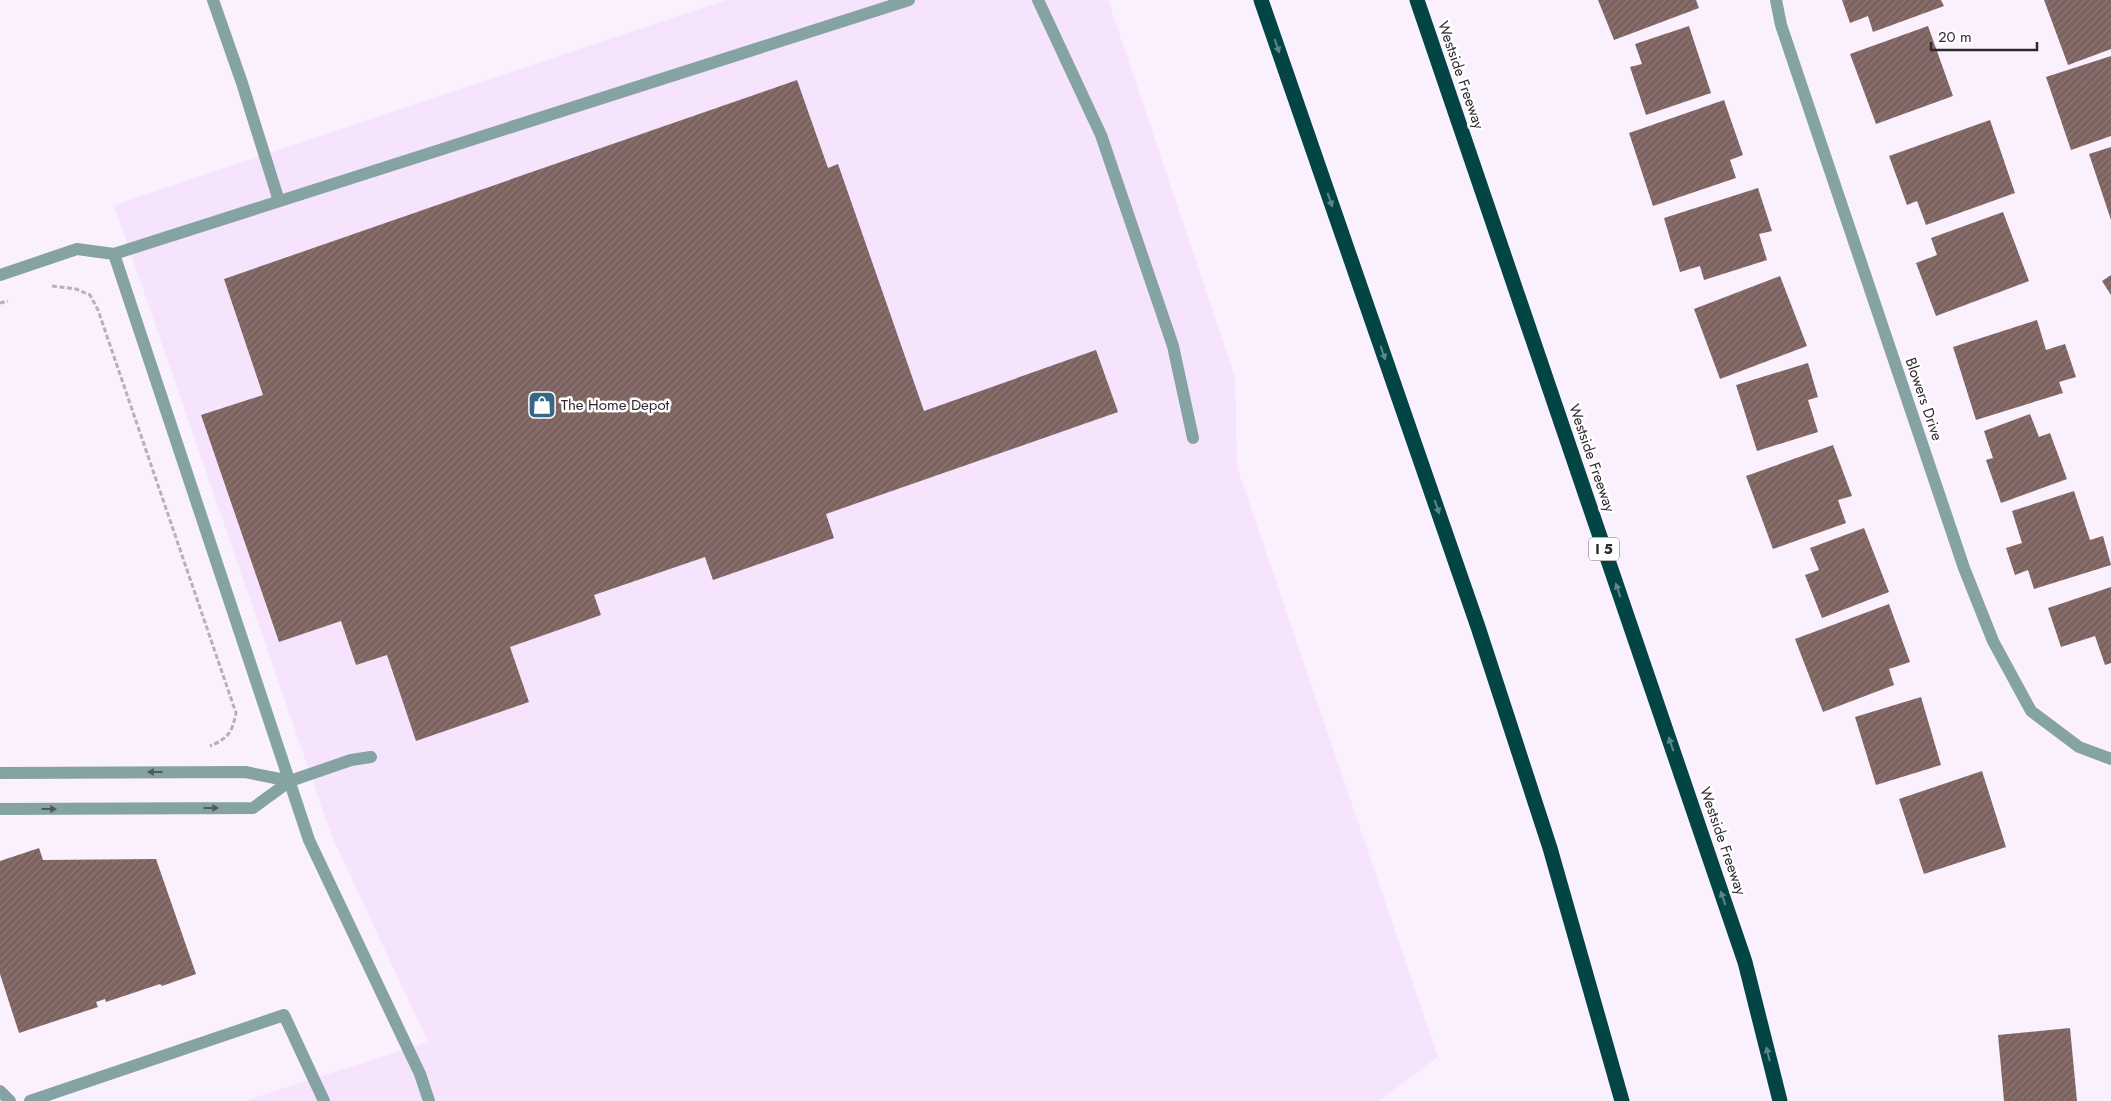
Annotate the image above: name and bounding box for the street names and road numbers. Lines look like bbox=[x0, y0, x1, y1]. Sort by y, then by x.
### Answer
street label: Westside Freeway bbox=[1432, 18, 1490, 132]
street label: Blowers Drive bbox=[1900, 355, 1949, 444]
street label: Westside Freeway bbox=[1563, 401, 1621, 515]
road number: I 5 bbox=[1589, 538, 1619, 560]
street label: Westside Freeway bbox=[1694, 784, 1752, 898]

